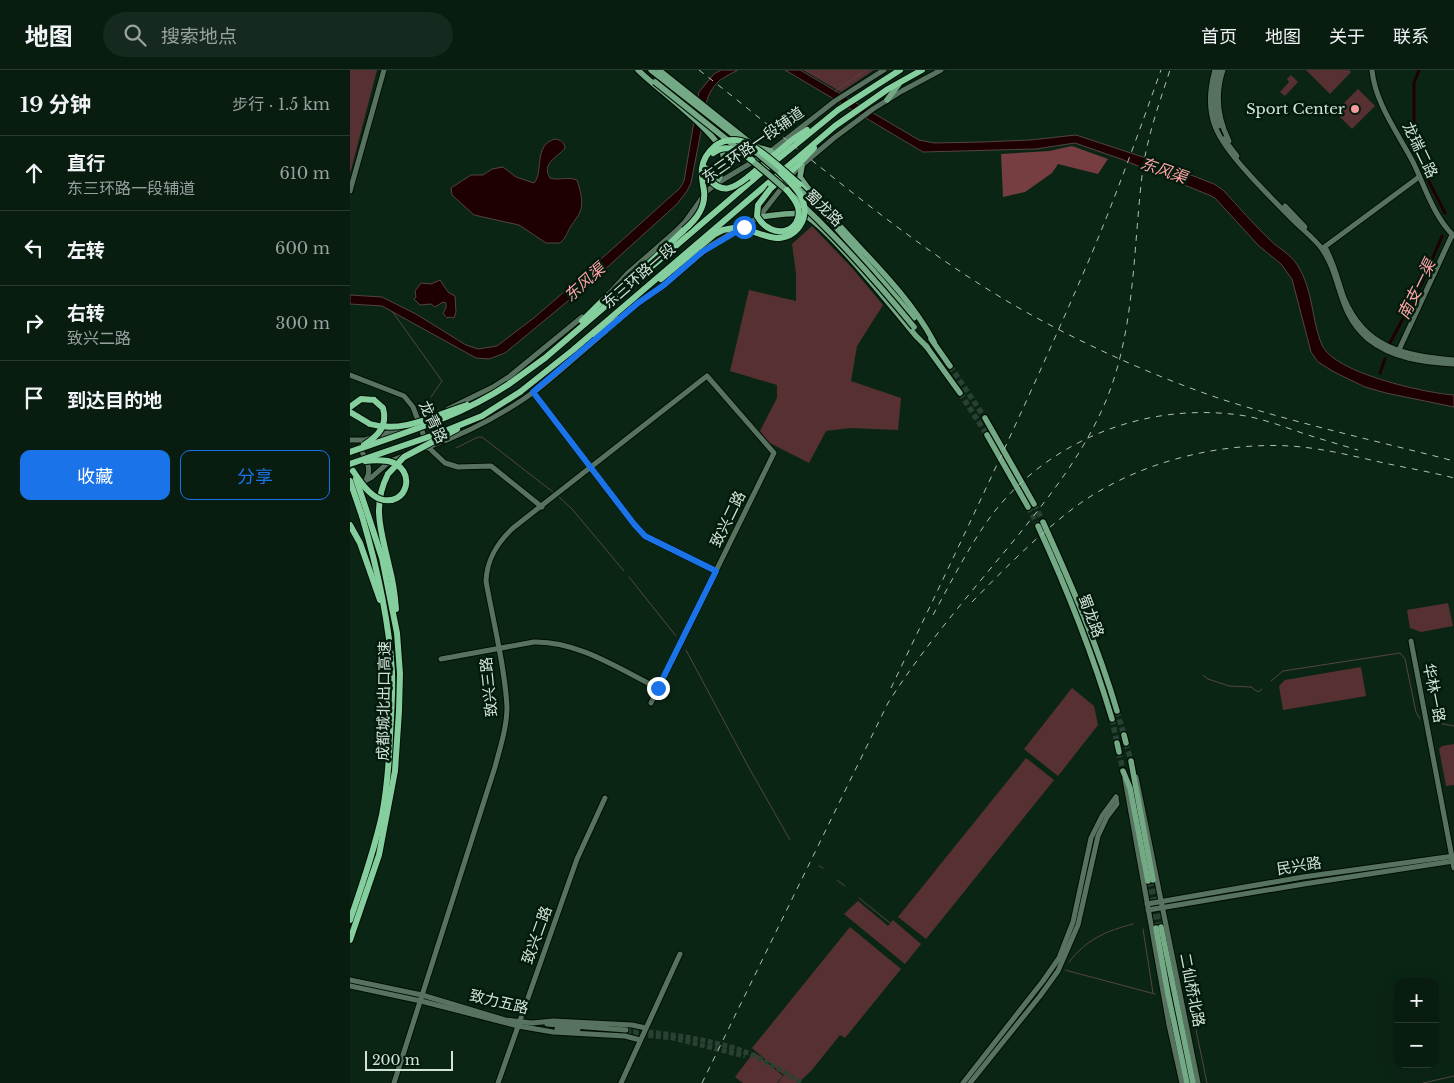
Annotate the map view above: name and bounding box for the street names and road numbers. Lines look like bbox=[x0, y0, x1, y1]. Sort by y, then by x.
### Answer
street label: 东三环路一段辅道 bbox=[698, 102, 807, 187]
street label: 龙瑞二路 bbox=[1399, 119, 1442, 181]
street label: 蜀龙路 bbox=[802, 185, 847, 230]
street label: 东三环路一段 bbox=[598, 239, 679, 312]
street label: 龙青路 bbox=[415, 397, 452, 446]
street label: 致兴二路 bbox=[706, 488, 749, 550]
street label: 蜀龙路 bbox=[1075, 591, 1108, 640]
street label: 成都城北出口高速 bbox=[373, 641, 394, 761]
street label: 致兴三路 bbox=[476, 656, 501, 718]
street label: 华林一路 bbox=[1419, 662, 1450, 724]
street label: 民兴路 bbox=[1275, 853, 1323, 878]
street label: 致兴二路 bbox=[517, 903, 556, 966]
street label: 二仙桥北路 bbox=[1176, 951, 1209, 1029]
street label: 致力五路 bbox=[468, 986, 530, 1018]

